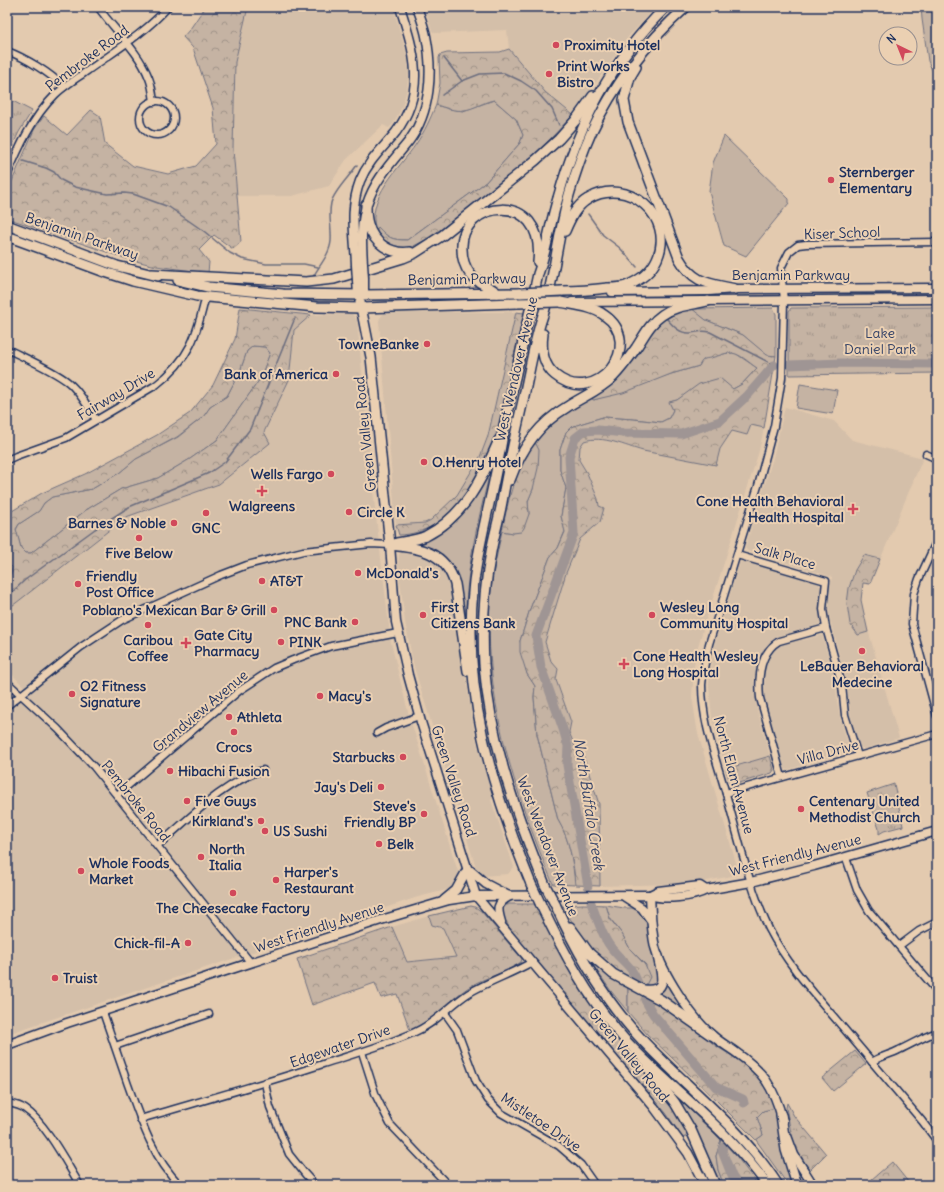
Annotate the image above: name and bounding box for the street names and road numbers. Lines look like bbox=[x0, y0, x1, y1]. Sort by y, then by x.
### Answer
street label: Pembroke Road bbox=[42, 21, 132, 95]
street label: Benjamin Parkway bbox=[23, 208, 141, 264]
street label: Kiser School bbox=[803, 223, 881, 243]
street label: Benjamin Parkway bbox=[732, 266, 850, 284]
street label: Benjamin Parkway bbox=[408, 269, 526, 289]
street label: West Wendover Avenue bbox=[491, 295, 541, 443]
street label: Fairway Drive bbox=[74, 364, 158, 424]
street label: Green Valley Road bbox=[350, 375, 380, 493]
street label: Salk Place bbox=[752, 539, 818, 573]
street label: Grandview Avenue bbox=[149, 666, 251, 756]
street label: North Elam Avenue bbox=[710, 714, 758, 836]
street label: Green Valley Road bbox=[428, 723, 480, 839]
street label: Villa Drive bbox=[795, 735, 861, 769]
street label: Pembroke Road bbox=[98, 757, 174, 845]
street label: West Wendover Avenue bbox=[513, 773, 583, 919]
street label: West Friendly Avenue bbox=[727, 830, 863, 880]
street label: West Friendly Avenue bbox=[252, 897, 386, 957]
street label: Green Valley Road bbox=[585, 1005, 673, 1105]
street label: Edgewater Drive bbox=[287, 1020, 393, 1072]
street label: Mistletoe Drive bbox=[498, 1089, 584, 1155]

